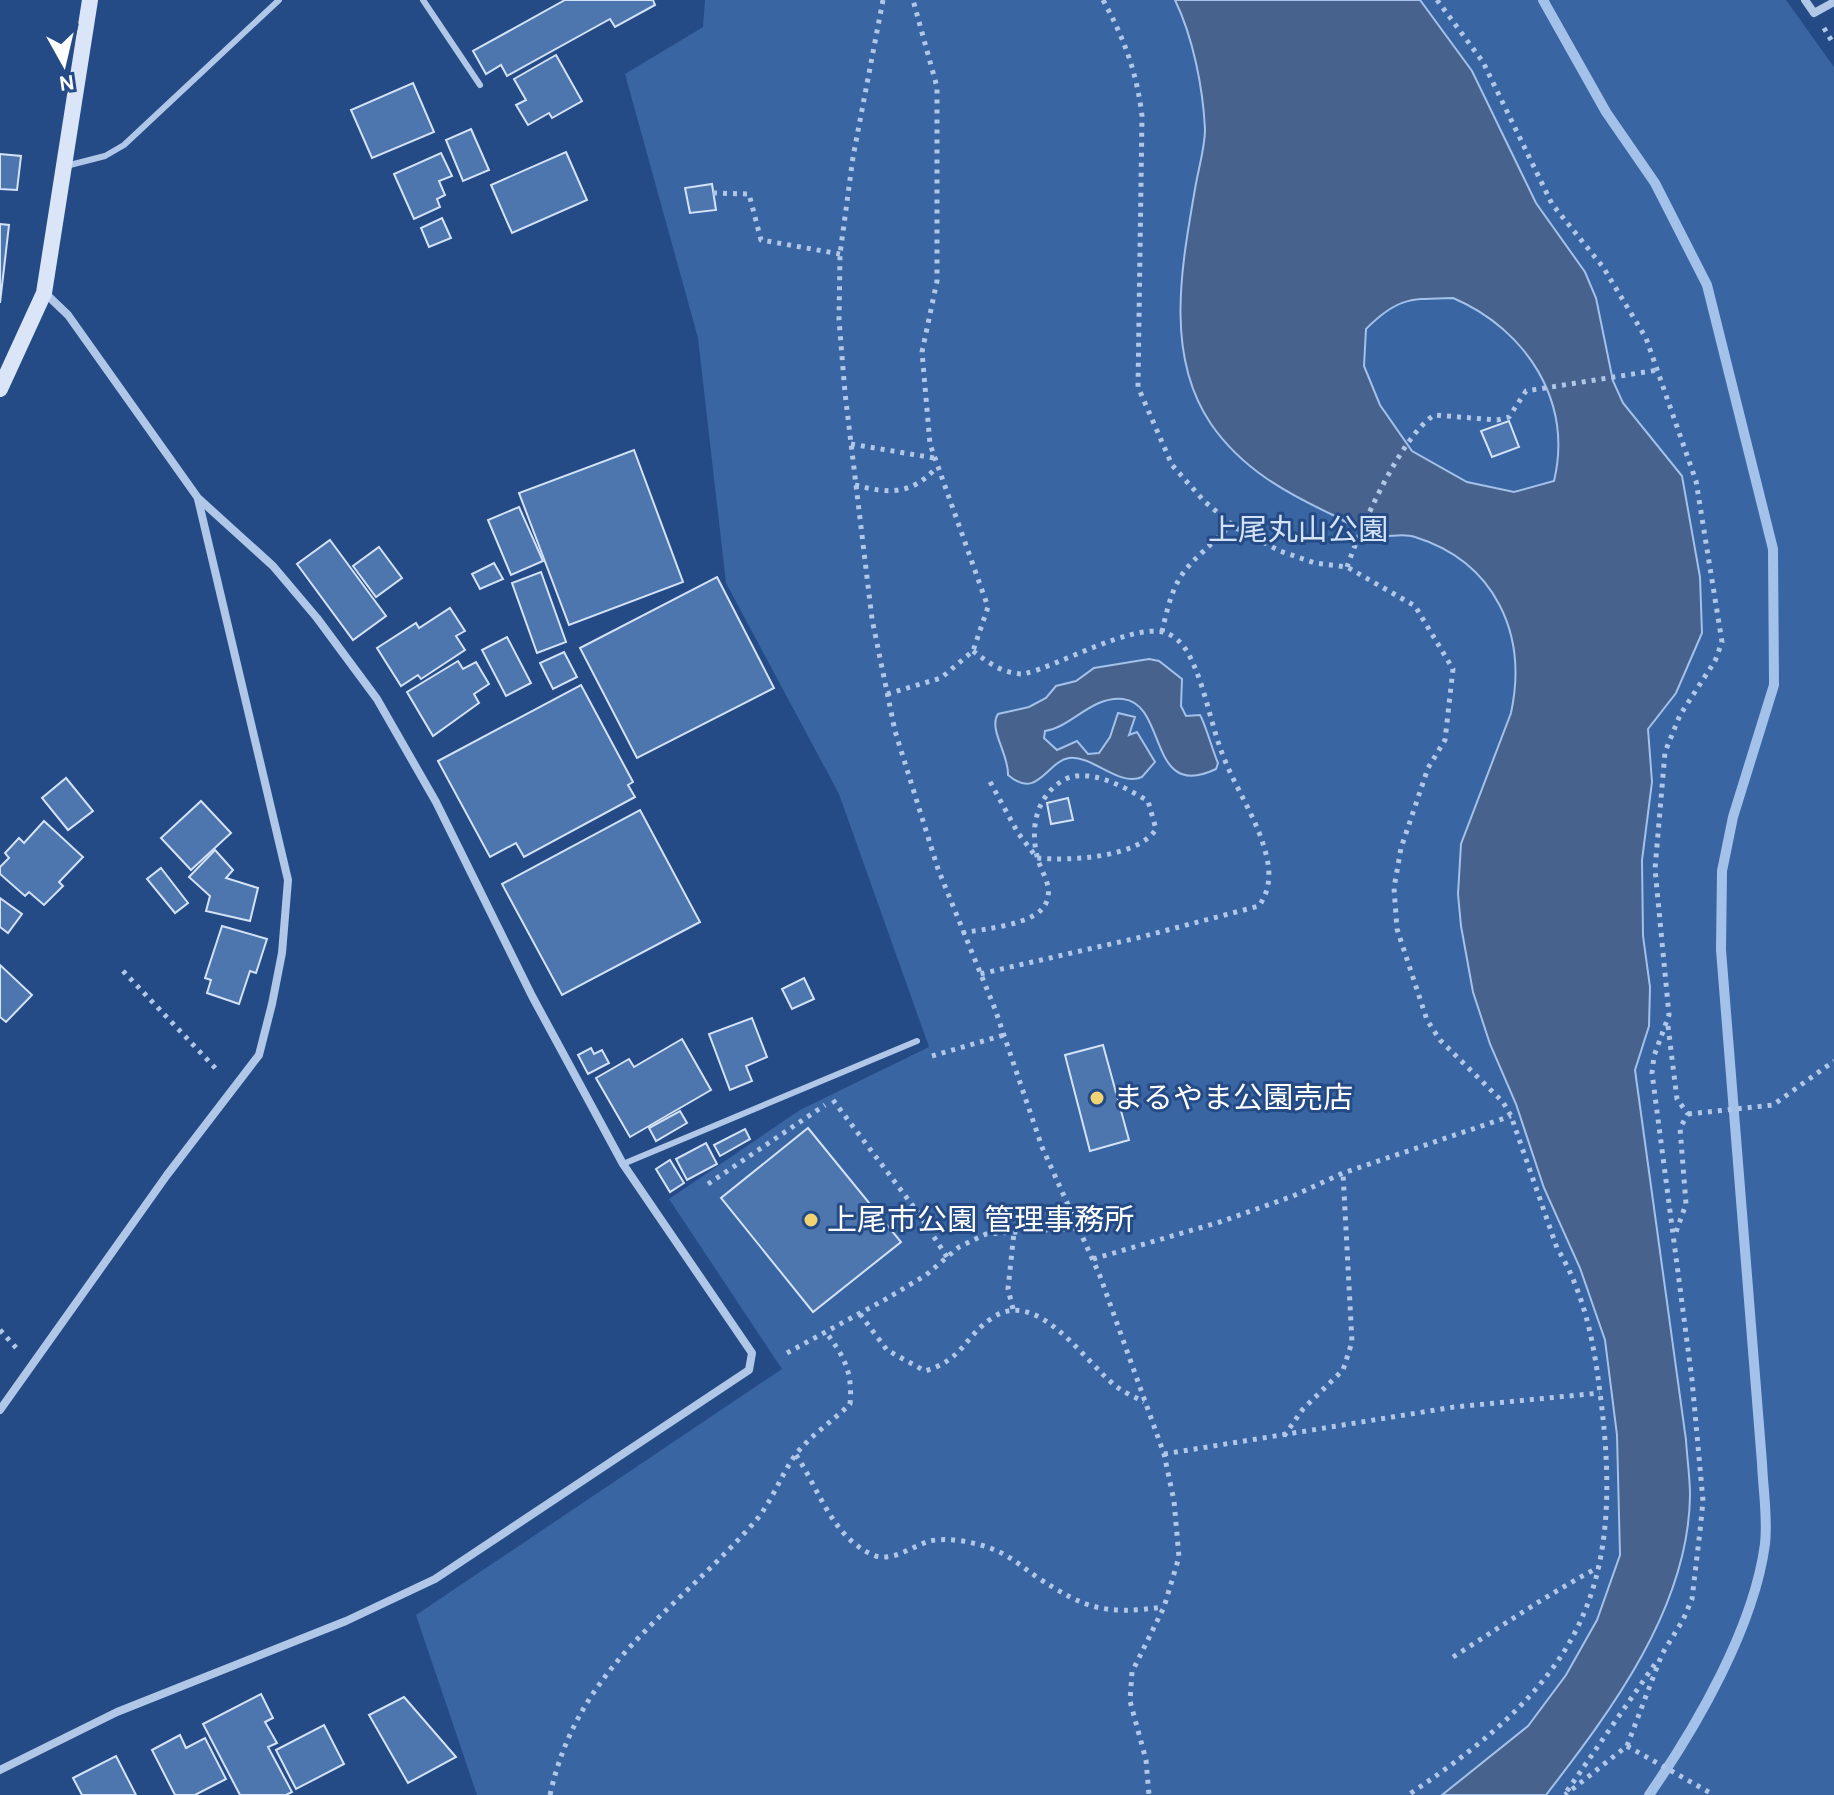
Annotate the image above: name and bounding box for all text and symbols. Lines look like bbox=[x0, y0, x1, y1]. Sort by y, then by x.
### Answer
north arrow bbox=[24, 24, 104, 104]
text: N bbox=[57, 69, 76, 97]
park label: 上尾丸山公園 bbox=[1208, 512, 1388, 548]
place label: まるやま公園売店 bbox=[1113, 1080, 1353, 1116]
marker: まるやま公園売店 bbox=[1088, 1089, 1106, 1107]
place label: 上尾市公園 管理事務所 bbox=[827, 1202, 1134, 1238]
marker: 上尾市公園 管理事務所 bbox=[802, 1211, 820, 1229]

